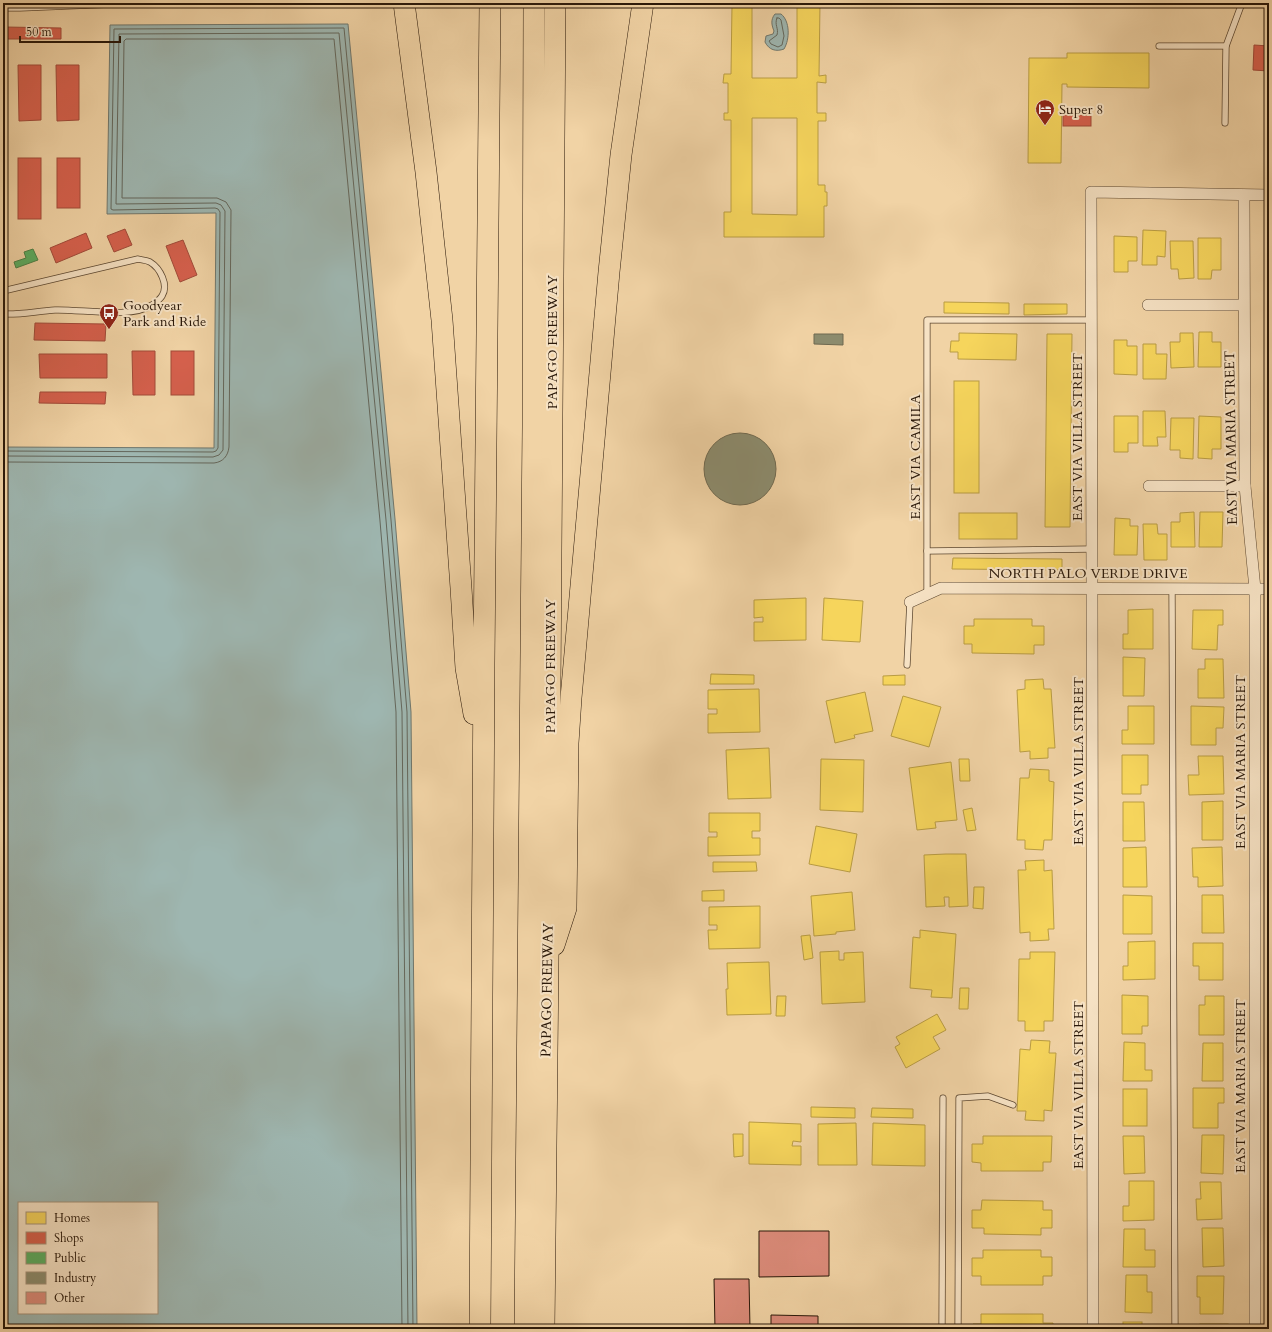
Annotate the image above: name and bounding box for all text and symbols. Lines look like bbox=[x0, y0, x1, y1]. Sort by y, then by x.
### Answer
scale bar bbox=[20, 18, 120, 44]
text: 50 m bbox=[26, 24, 53, 40]
hotel icon: Super 8 bbox=[1034, 98, 1056, 126]
place label: Super 8 bbox=[1059, 100, 1104, 119]
street label: PAPAGO FREEWAY bbox=[543, 274, 562, 409]
place label: Goodyear Park and Ride bbox=[123, 296, 206, 331]
bus stop icon: Goodyear Park and Ride bbox=[98, 302, 120, 330]
street label: EAST VIA MARIA STREET bbox=[1220, 351, 1242, 525]
street label: EAST VIA VILLA STREET bbox=[1068, 353, 1087, 521]
street label: EAST VIA CAMILA bbox=[906, 394, 925, 520]
street label: NORTH PALO VERDE DRIVE bbox=[988, 564, 1188, 583]
street label: PAPAGO FREEWAY bbox=[541, 598, 560, 733]
street label: EAST VIA MARIA STREET bbox=[1231, 675, 1250, 849]
street label: EAST VIA VILLA STREET bbox=[1069, 677, 1088, 845]
street label: PAPAGO FREEWAY bbox=[536, 922, 558, 1057]
street label: EAST VIA MARIA STREET bbox=[1231, 999, 1250, 1173]
street label: EAST VIA VILLA STREET bbox=[1069, 1001, 1088, 1169]
legend bbox=[18, 1202, 158, 1314]
text: Homes bbox=[54, 1210, 90, 1226]
text: Shops bbox=[54, 1230, 83, 1246]
text: Public bbox=[54, 1250, 87, 1266]
text: Industry bbox=[54, 1270, 97, 1286]
text: Other bbox=[54, 1290, 85, 1306]

